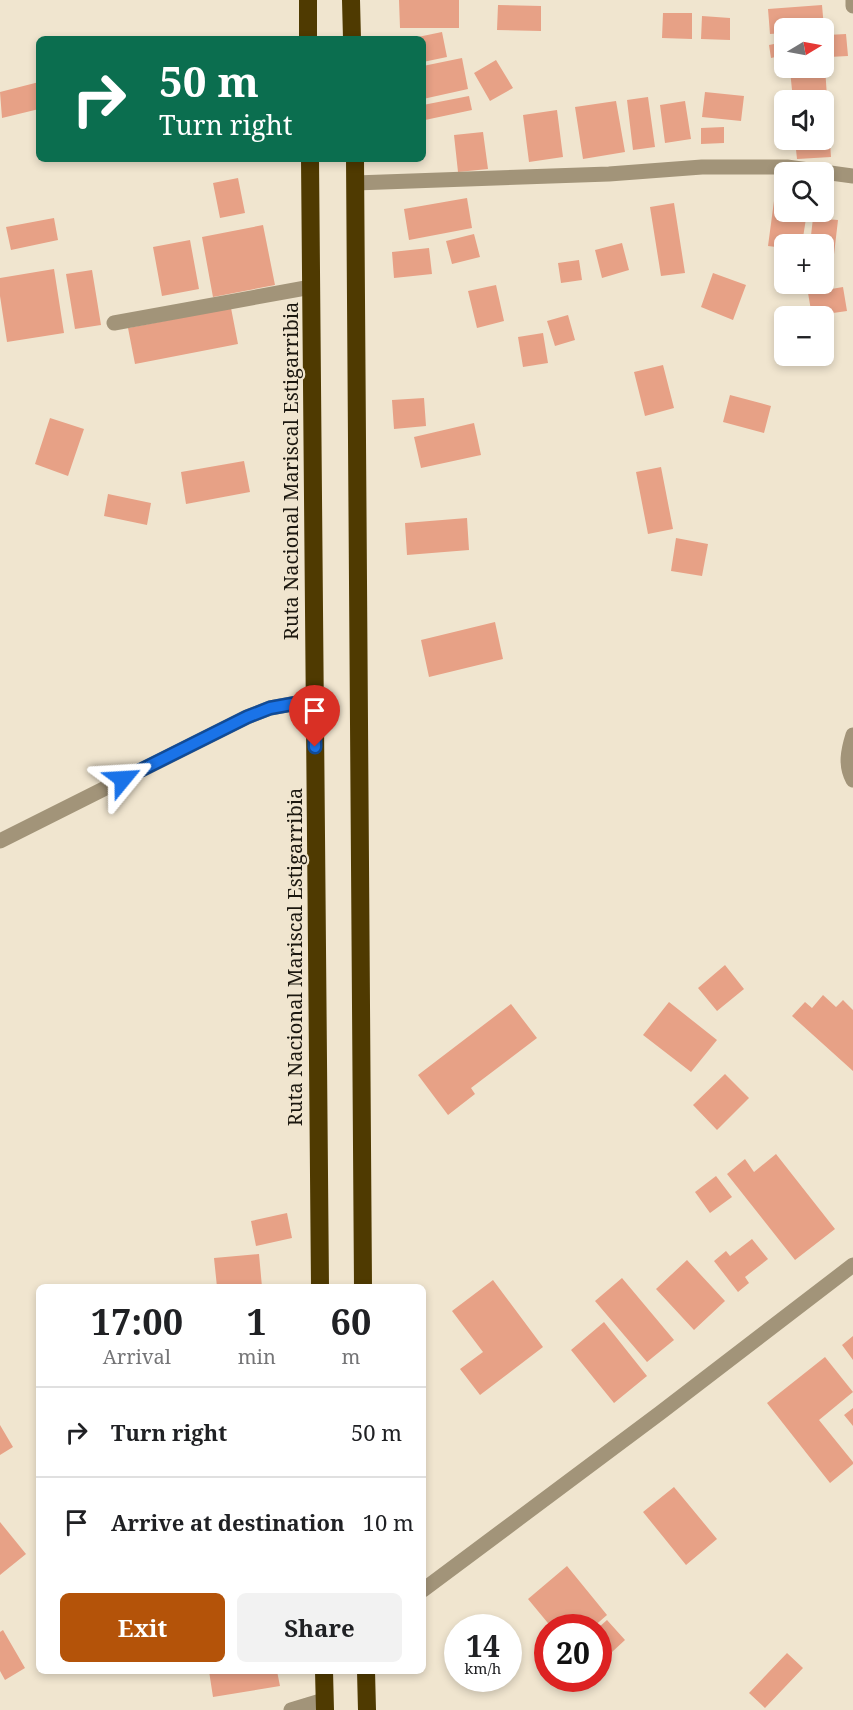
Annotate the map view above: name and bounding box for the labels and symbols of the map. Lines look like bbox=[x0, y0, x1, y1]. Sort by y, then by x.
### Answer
north arrow bbox=[774, 18, 834, 78]
street label: Ruta Nacional Mariscal Estigarribia bbox=[277, 302, 304, 640]
pin bbox=[289, 685, 340, 747]
position arrow bbox=[91, 747, 155, 811]
street label: Ruta Nacional Mariscal Estigarribia bbox=[281, 788, 308, 1126]
speed limit sign: 20 bbox=[534, 1614, 612, 1692]

